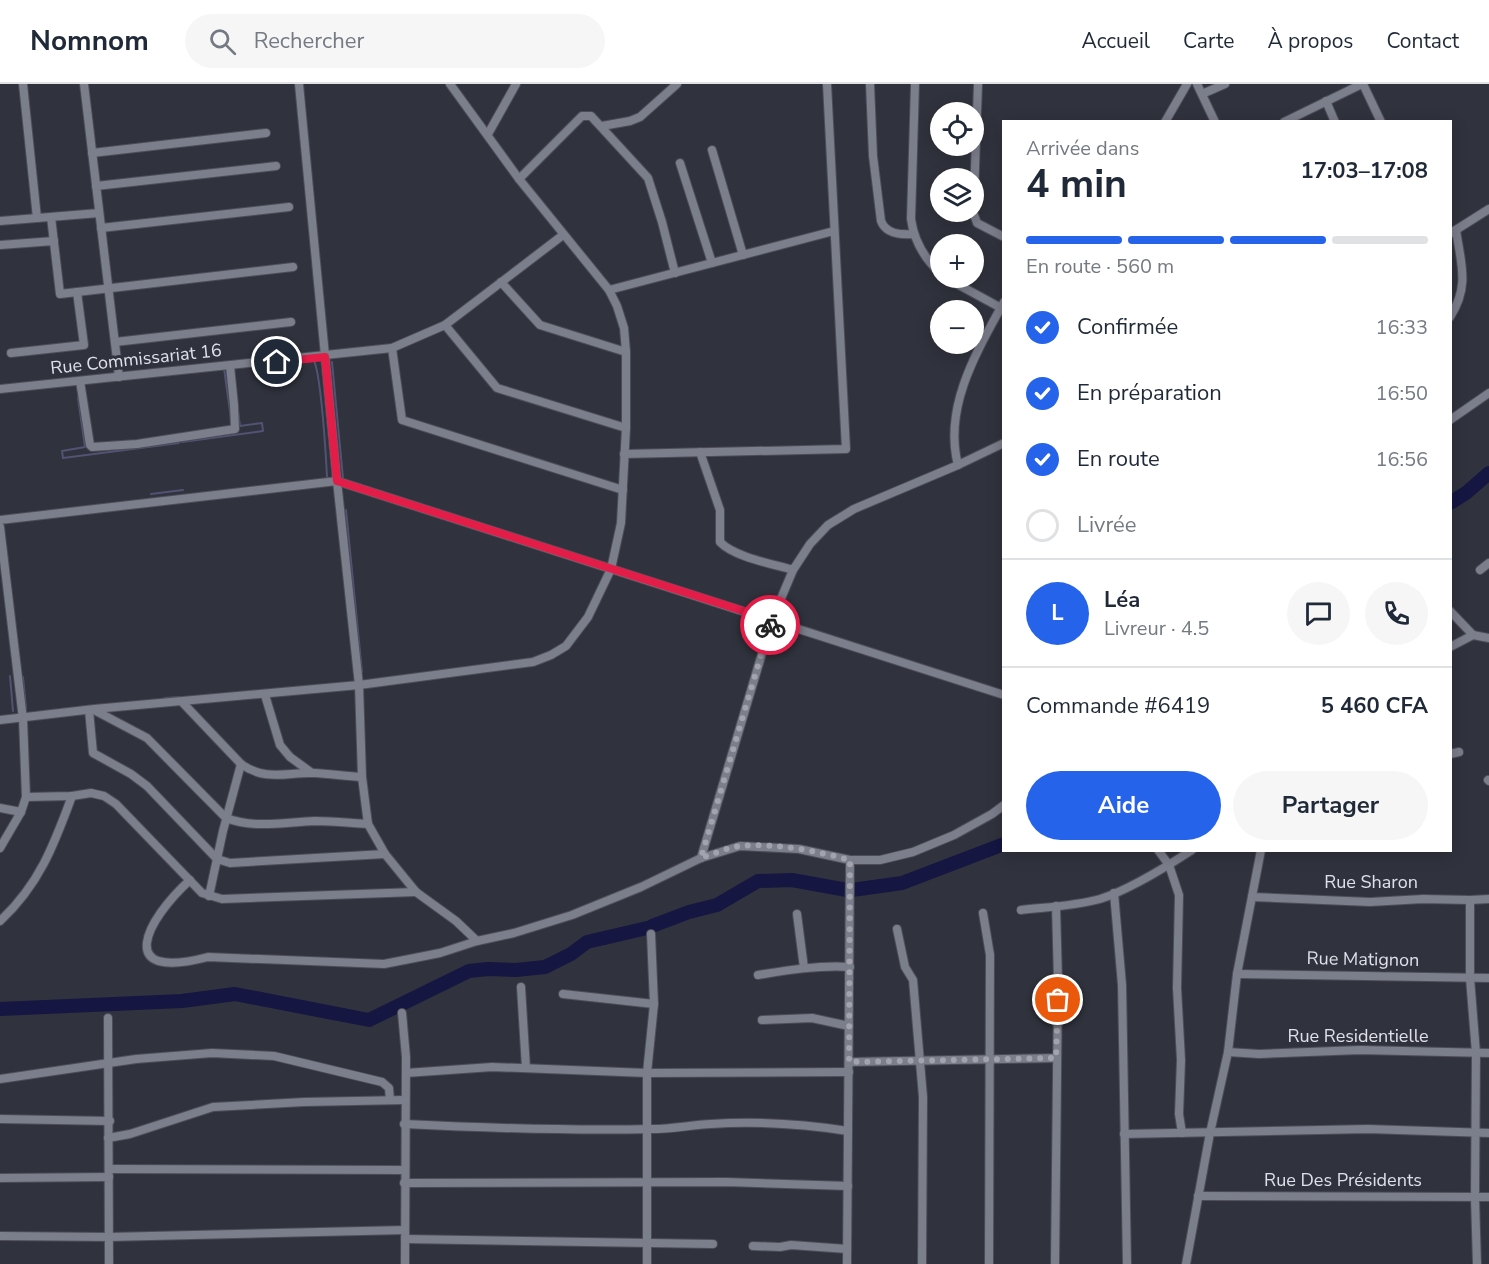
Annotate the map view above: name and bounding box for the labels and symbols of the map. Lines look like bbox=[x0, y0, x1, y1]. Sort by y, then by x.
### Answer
pin bbox=[251, 336, 302, 387]
street label: Rue Commissariat 16 bbox=[49, 338, 223, 380]
courier bbox=[740, 595, 800, 655]
street label: Rue Sharon bbox=[1324, 870, 1418, 894]
street label: Rue Matignon bbox=[1306, 946, 1420, 972]
pin bbox=[1032, 974, 1083, 1025]
street label: Rue Residentielle bbox=[1287, 1024, 1429, 1048]
street label: Rue Des Présidents bbox=[1264, 1168, 1422, 1192]

